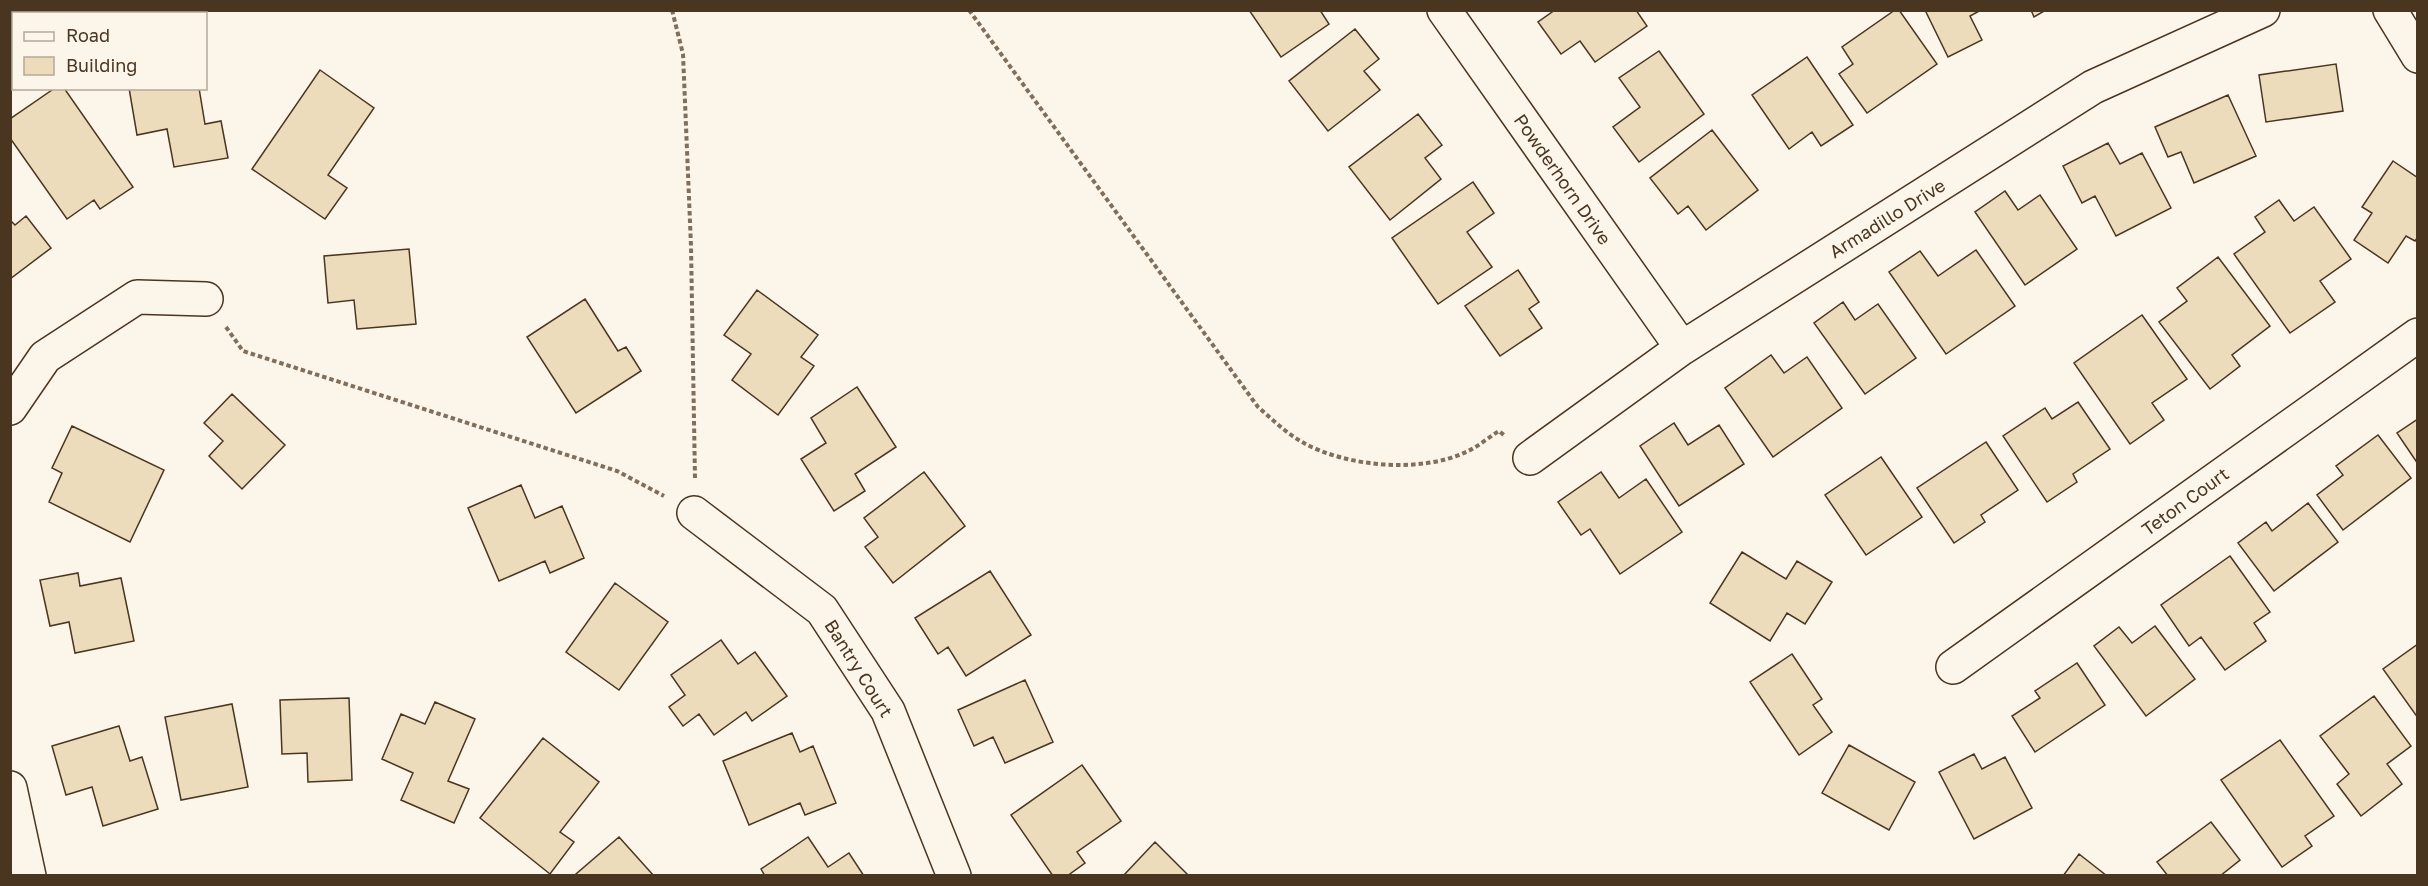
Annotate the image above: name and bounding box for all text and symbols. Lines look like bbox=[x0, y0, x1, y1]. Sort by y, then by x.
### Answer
legend bbox=[12, 12, 207, 90]
text: Road bbox=[66, 24, 110, 46]
text: Building bbox=[66, 54, 137, 76]
street label: Powderhorn Drive bbox=[1510, 110, 1616, 248]
street label: Armadillo Drive bbox=[1825, 174, 1949, 262]
street label: Teton Court bbox=[2137, 462, 2233, 540]
street label: Bantry Court bbox=[820, 615, 898, 721]

